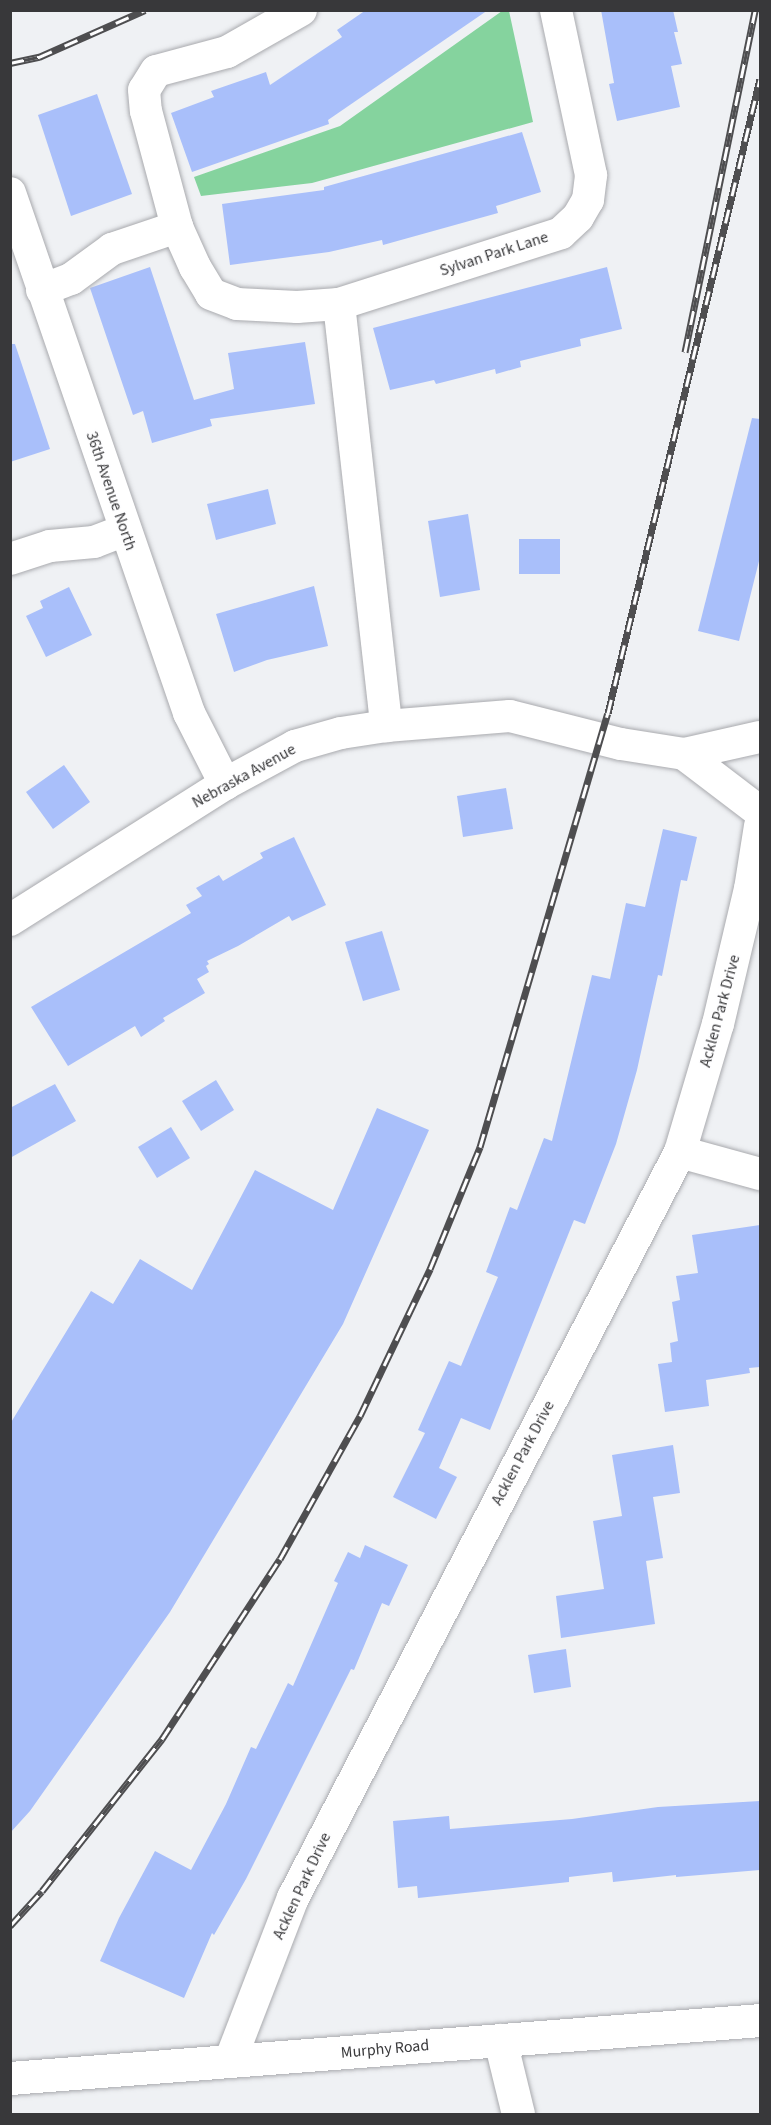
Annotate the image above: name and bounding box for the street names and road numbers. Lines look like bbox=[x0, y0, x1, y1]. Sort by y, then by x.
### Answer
street label: Sylvan Park Lane bbox=[437, 227, 551, 281]
street label: 36th Avenue North bbox=[82, 429, 140, 553]
street label: Nebraska Avenue bbox=[189, 740, 299, 812]
street label: Acklen Park Drive bbox=[696, 953, 744, 1069]
street label: Acklen Park Drive bbox=[487, 1397, 559, 1509]
street label: Acklen Park Drive bbox=[269, 1830, 335, 1942]
street label: Murphy Road bbox=[340, 2036, 430, 2062]

